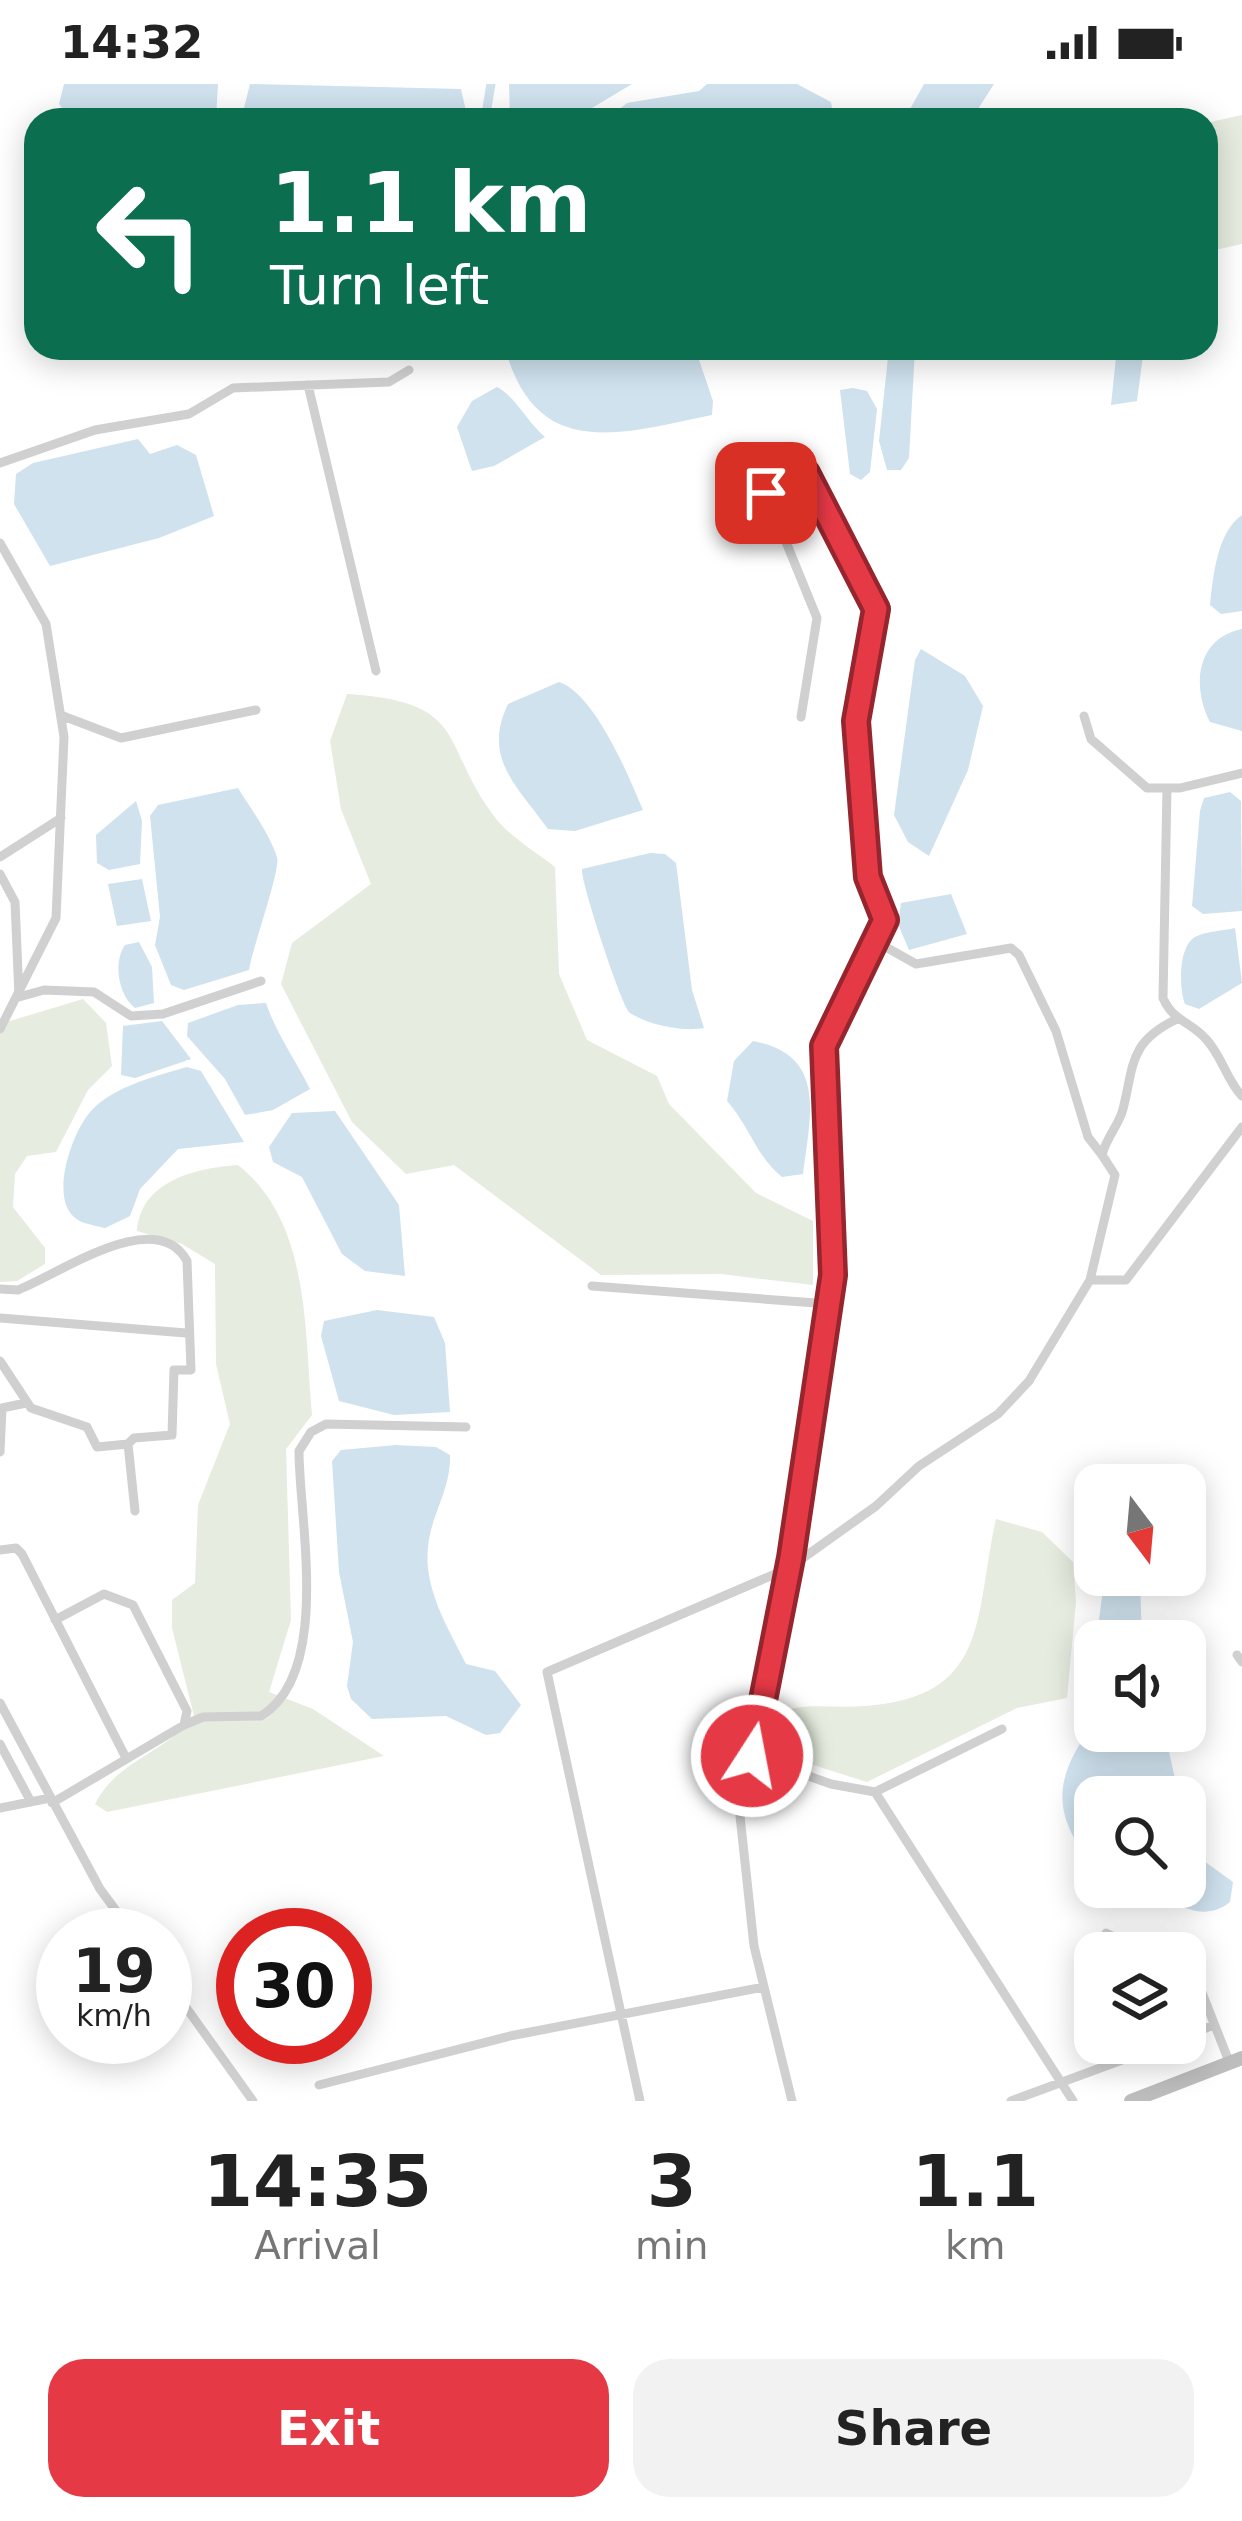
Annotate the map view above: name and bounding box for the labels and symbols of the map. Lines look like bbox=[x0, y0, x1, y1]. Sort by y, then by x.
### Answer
pin bbox=[715, 442, 817, 544]
north arrow bbox=[1074, 1464, 1206, 1596]
position arrow bbox=[689, 1693, 815, 1819]
speed limit sign: 30 bbox=[216, 1908, 372, 2064]

